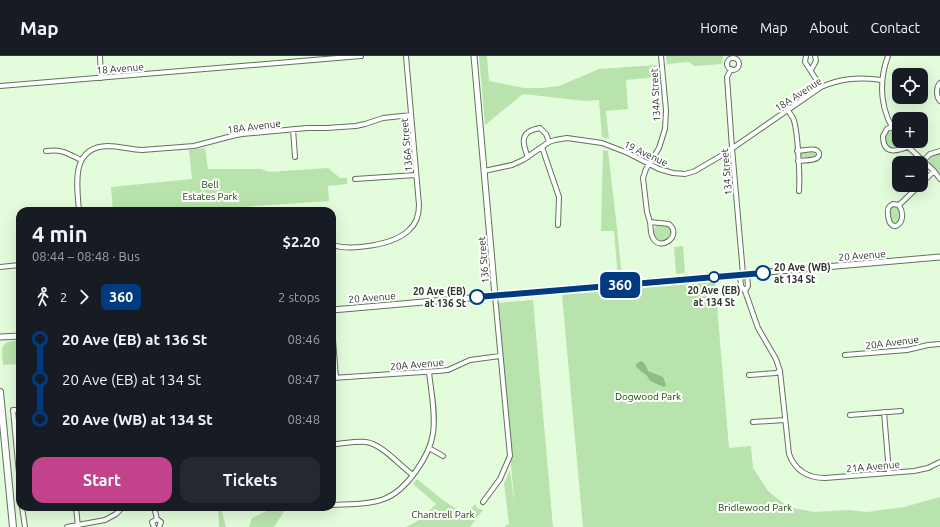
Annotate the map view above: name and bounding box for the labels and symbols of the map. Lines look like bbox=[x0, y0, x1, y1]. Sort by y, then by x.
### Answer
street label: 18 Avenue bbox=[96, 61, 144, 76]
street label: 134A Street bbox=[649, 68, 662, 122]
street label: 18A Avenue bbox=[773, 75, 824, 114]
street label: 18A Avenue bbox=[227, 118, 281, 135]
street label: 136A Street bbox=[399, 118, 414, 172]
street label: 19 Avenue bbox=[622, 138, 670, 168]
street label: 134 Street bbox=[719, 148, 734, 196]
park label: Bell Estates Park bbox=[183, 179, 237, 202]
street label: 136 Street bbox=[476, 236, 491, 284]
street label: 20 Avenue bbox=[838, 248, 886, 263]
place label: 20 Ave (WB) at 134 St bbox=[774, 262, 831, 285]
marker: 20 Ave (WB) at 134 St bbox=[755, 265, 771, 281]
marker: 20 Ave (EB) at 134 St bbox=[708, 271, 720, 283]
line badge: 360 bbox=[597, 272, 643, 298]
place label: 20 Ave (EB) at 134 St bbox=[687, 285, 741, 308]
place label: 20 Ave (EB) at 136 St bbox=[413, 286, 467, 309]
marker: 20 Ave (EB) at 136 St bbox=[469, 289, 485, 305]
street label: 20 Avenue bbox=[348, 290, 396, 305]
street label: 20A Avenue bbox=[865, 334, 919, 351]
street label: 20A Avenue bbox=[390, 357, 444, 372]
park label: Dogwood Park bbox=[615, 391, 681, 402]
street label: 21A Avenue bbox=[846, 459, 900, 474]
park label: Bridlewood Park bbox=[718, 502, 792, 513]
park label: Chantrell Park bbox=[411, 509, 475, 520]

